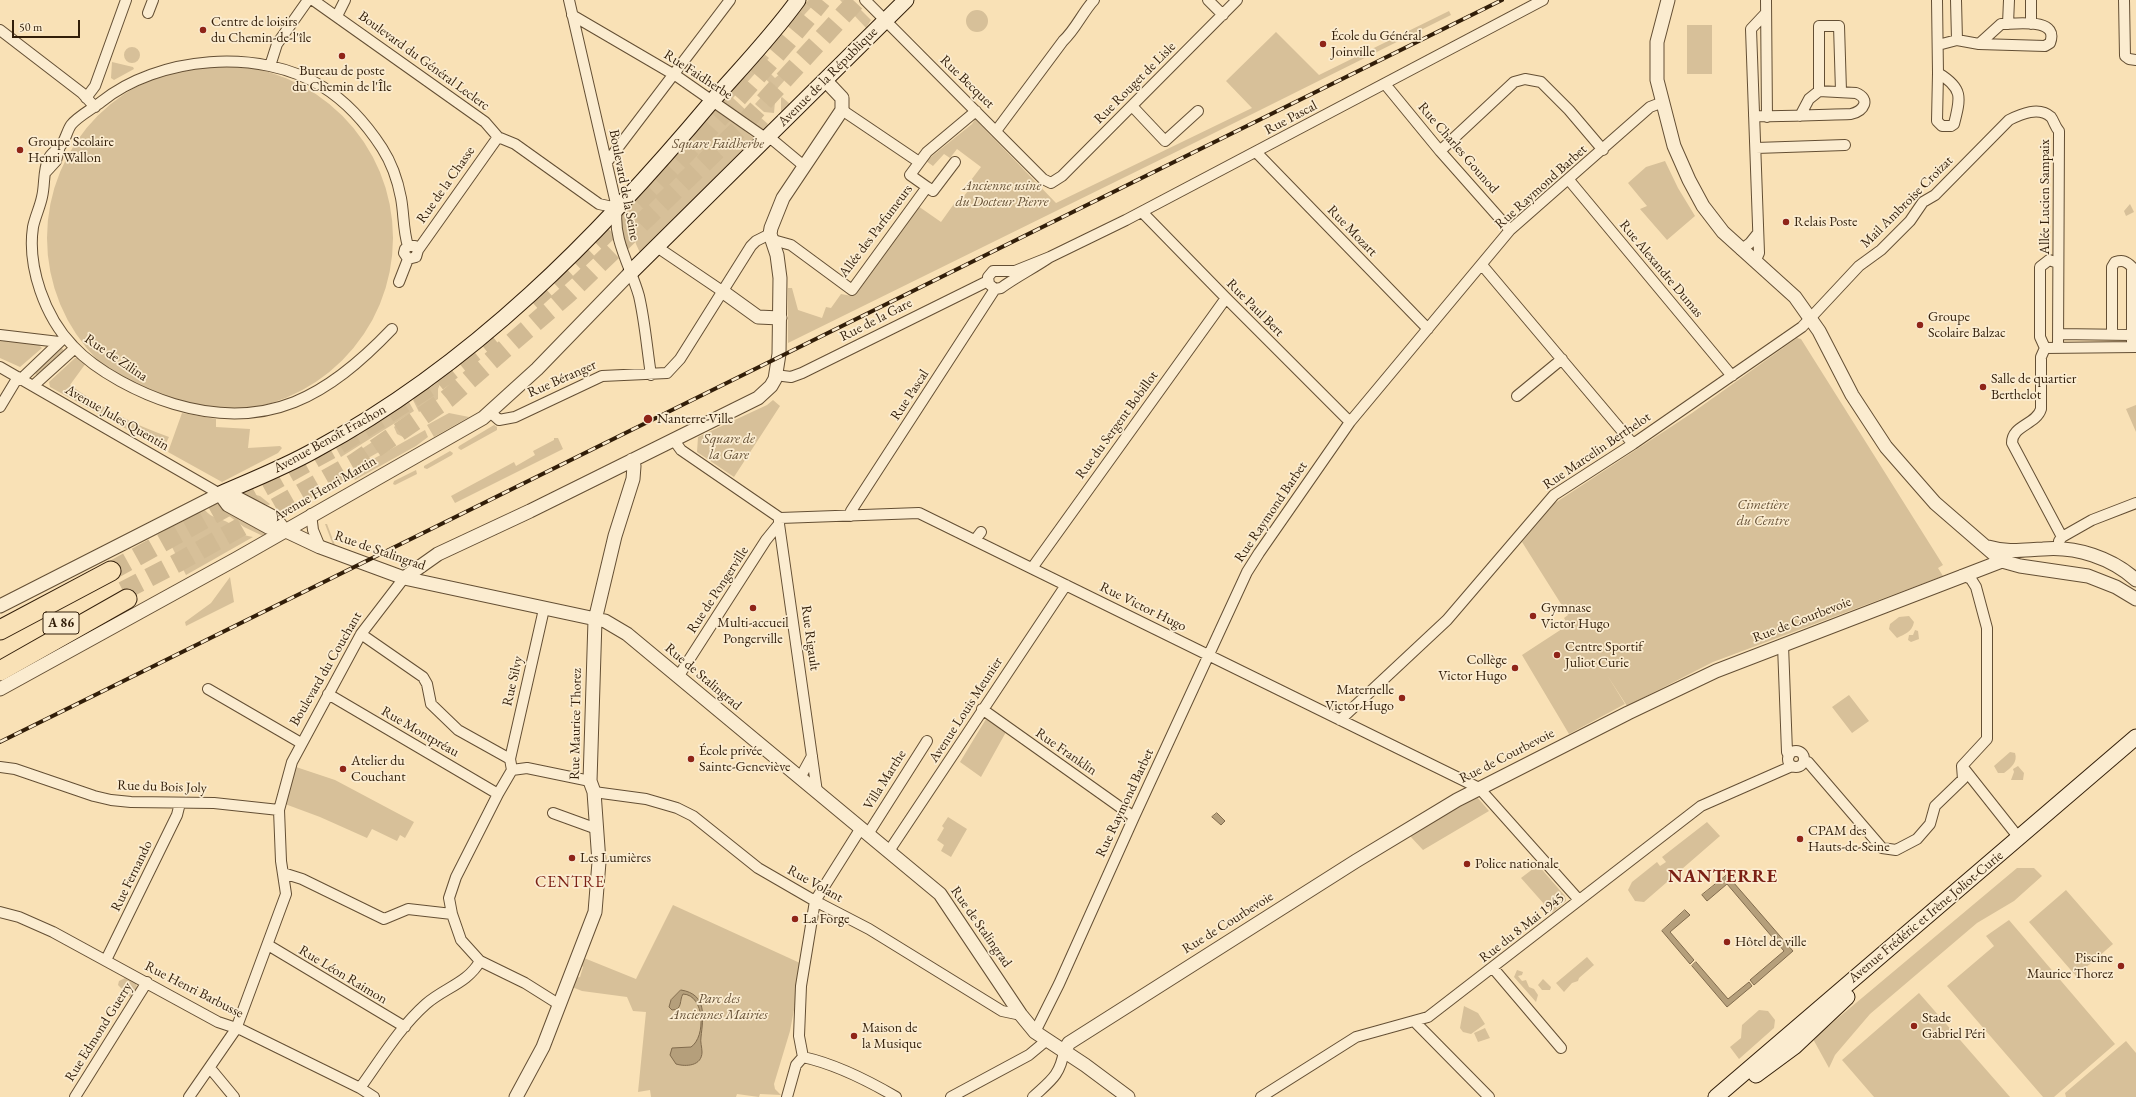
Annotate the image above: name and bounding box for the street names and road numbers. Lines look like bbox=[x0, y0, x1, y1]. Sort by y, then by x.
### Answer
street label: Boulevard du Général Leclerc bbox=[355, 8, 493, 114]
street label: Avenue de la République bbox=[775, 24, 881, 130]
street label: Rue Rouget de Lisle bbox=[1091, 39, 1179, 127]
street label: Rue Faidherbe bbox=[661, 47, 735, 103]
street label: Rue Becquet bbox=[936, 52, 998, 112]
street label: Rue Pascal bbox=[1262, 97, 1320, 139]
street label: Rue Charles Gounod bbox=[1414, 99, 1502, 197]
street label: Boulevard de la Seine bbox=[605, 128, 643, 242]
street label: Allée Lucien Sampaix bbox=[2037, 139, 2053, 255]
street label: Rue Raymond Barbet bbox=[1492, 141, 1590, 233]
street label: Rue de la Chasse bbox=[413, 143, 479, 227]
street label: Mail Ambroise Croizat bbox=[1857, 152, 1957, 252]
street label: Allée des Parfumeurs bbox=[836, 181, 916, 281]
street label: Rue Mozart bbox=[1324, 202, 1380, 260]
street label: Rue Alexandre Dumas bbox=[1615, 217, 1707, 321]
street label: Rue Paul Bert bbox=[1223, 276, 1287, 340]
street label: Rue de la Gare bbox=[837, 295, 915, 345]
street label: Rue de Zilina bbox=[81, 331, 151, 385]
street label: Rue Béranger bbox=[525, 356, 599, 402]
street label: Rue Pascal bbox=[887, 366, 933, 424]
street label: Rue du Sergent Bobillot bbox=[1072, 368, 1162, 482]
street label: Avenue Jules Quentin bbox=[62, 381, 172, 455]
street label: Avenue Benoît Frachon bbox=[271, 401, 389, 477]
street label: Rue Marcelin Berthelot bbox=[1540, 409, 1654, 493]
street label: Avenue Henri Martin bbox=[271, 453, 379, 525]
street label: Rue Raymond Barbet bbox=[1231, 458, 1311, 566]
street label: Rue de Stalingrad bbox=[332, 528, 428, 574]
street label: Rue de Pongerville bbox=[684, 543, 752, 637]
street label: Rue Victor Hugo bbox=[1097, 579, 1189, 635]
street label: Rue de Courbevoie bbox=[1750, 593, 1854, 647]
street label: Rue Rigault bbox=[797, 604, 823, 672]
street label: Boulevard du Couchant bbox=[286, 609, 366, 729]
road number: A 86 bbox=[43, 612, 79, 634]
street label: Rue de Stalingrad bbox=[661, 640, 745, 714]
street label: Rue Silvy bbox=[499, 654, 527, 708]
street label: Avenue Louis Meunier bbox=[926, 654, 1006, 766]
street label: Rue Maurice Thorez bbox=[567, 668, 585, 780]
street label: Rue Montpréau bbox=[378, 703, 462, 761]
street label: Rue Franklin bbox=[1032, 725, 1100, 779]
street label: Rue de Courbevoie bbox=[1457, 725, 1557, 787]
street label: Rue Raymond Barbet bbox=[1092, 746, 1158, 860]
street label: Villa Marthe bbox=[860, 747, 910, 813]
street label: Rue du Bois Joly bbox=[117, 777, 207, 797]
street label: Rue Fernando bbox=[108, 838, 156, 914]
street label: Avenue Frédéric et Irène Joliot-Curie bbox=[1845, 847, 2007, 987]
street label: Rue Volant bbox=[784, 862, 846, 906]
street label: Rue de Stalingrad bbox=[947, 883, 1015, 971]
street label: Rue de Courbevoie bbox=[1179, 888, 1277, 958]
street label: Rue du 8 Mai 1945 bbox=[1476, 890, 1568, 966]
street label: Rue Léon Raimon bbox=[296, 942, 390, 1008]
street label: Rue Henri Barbusse bbox=[142, 958, 246, 1022]
street label: Rue Edmond Guerry bbox=[62, 979, 136, 1085]

